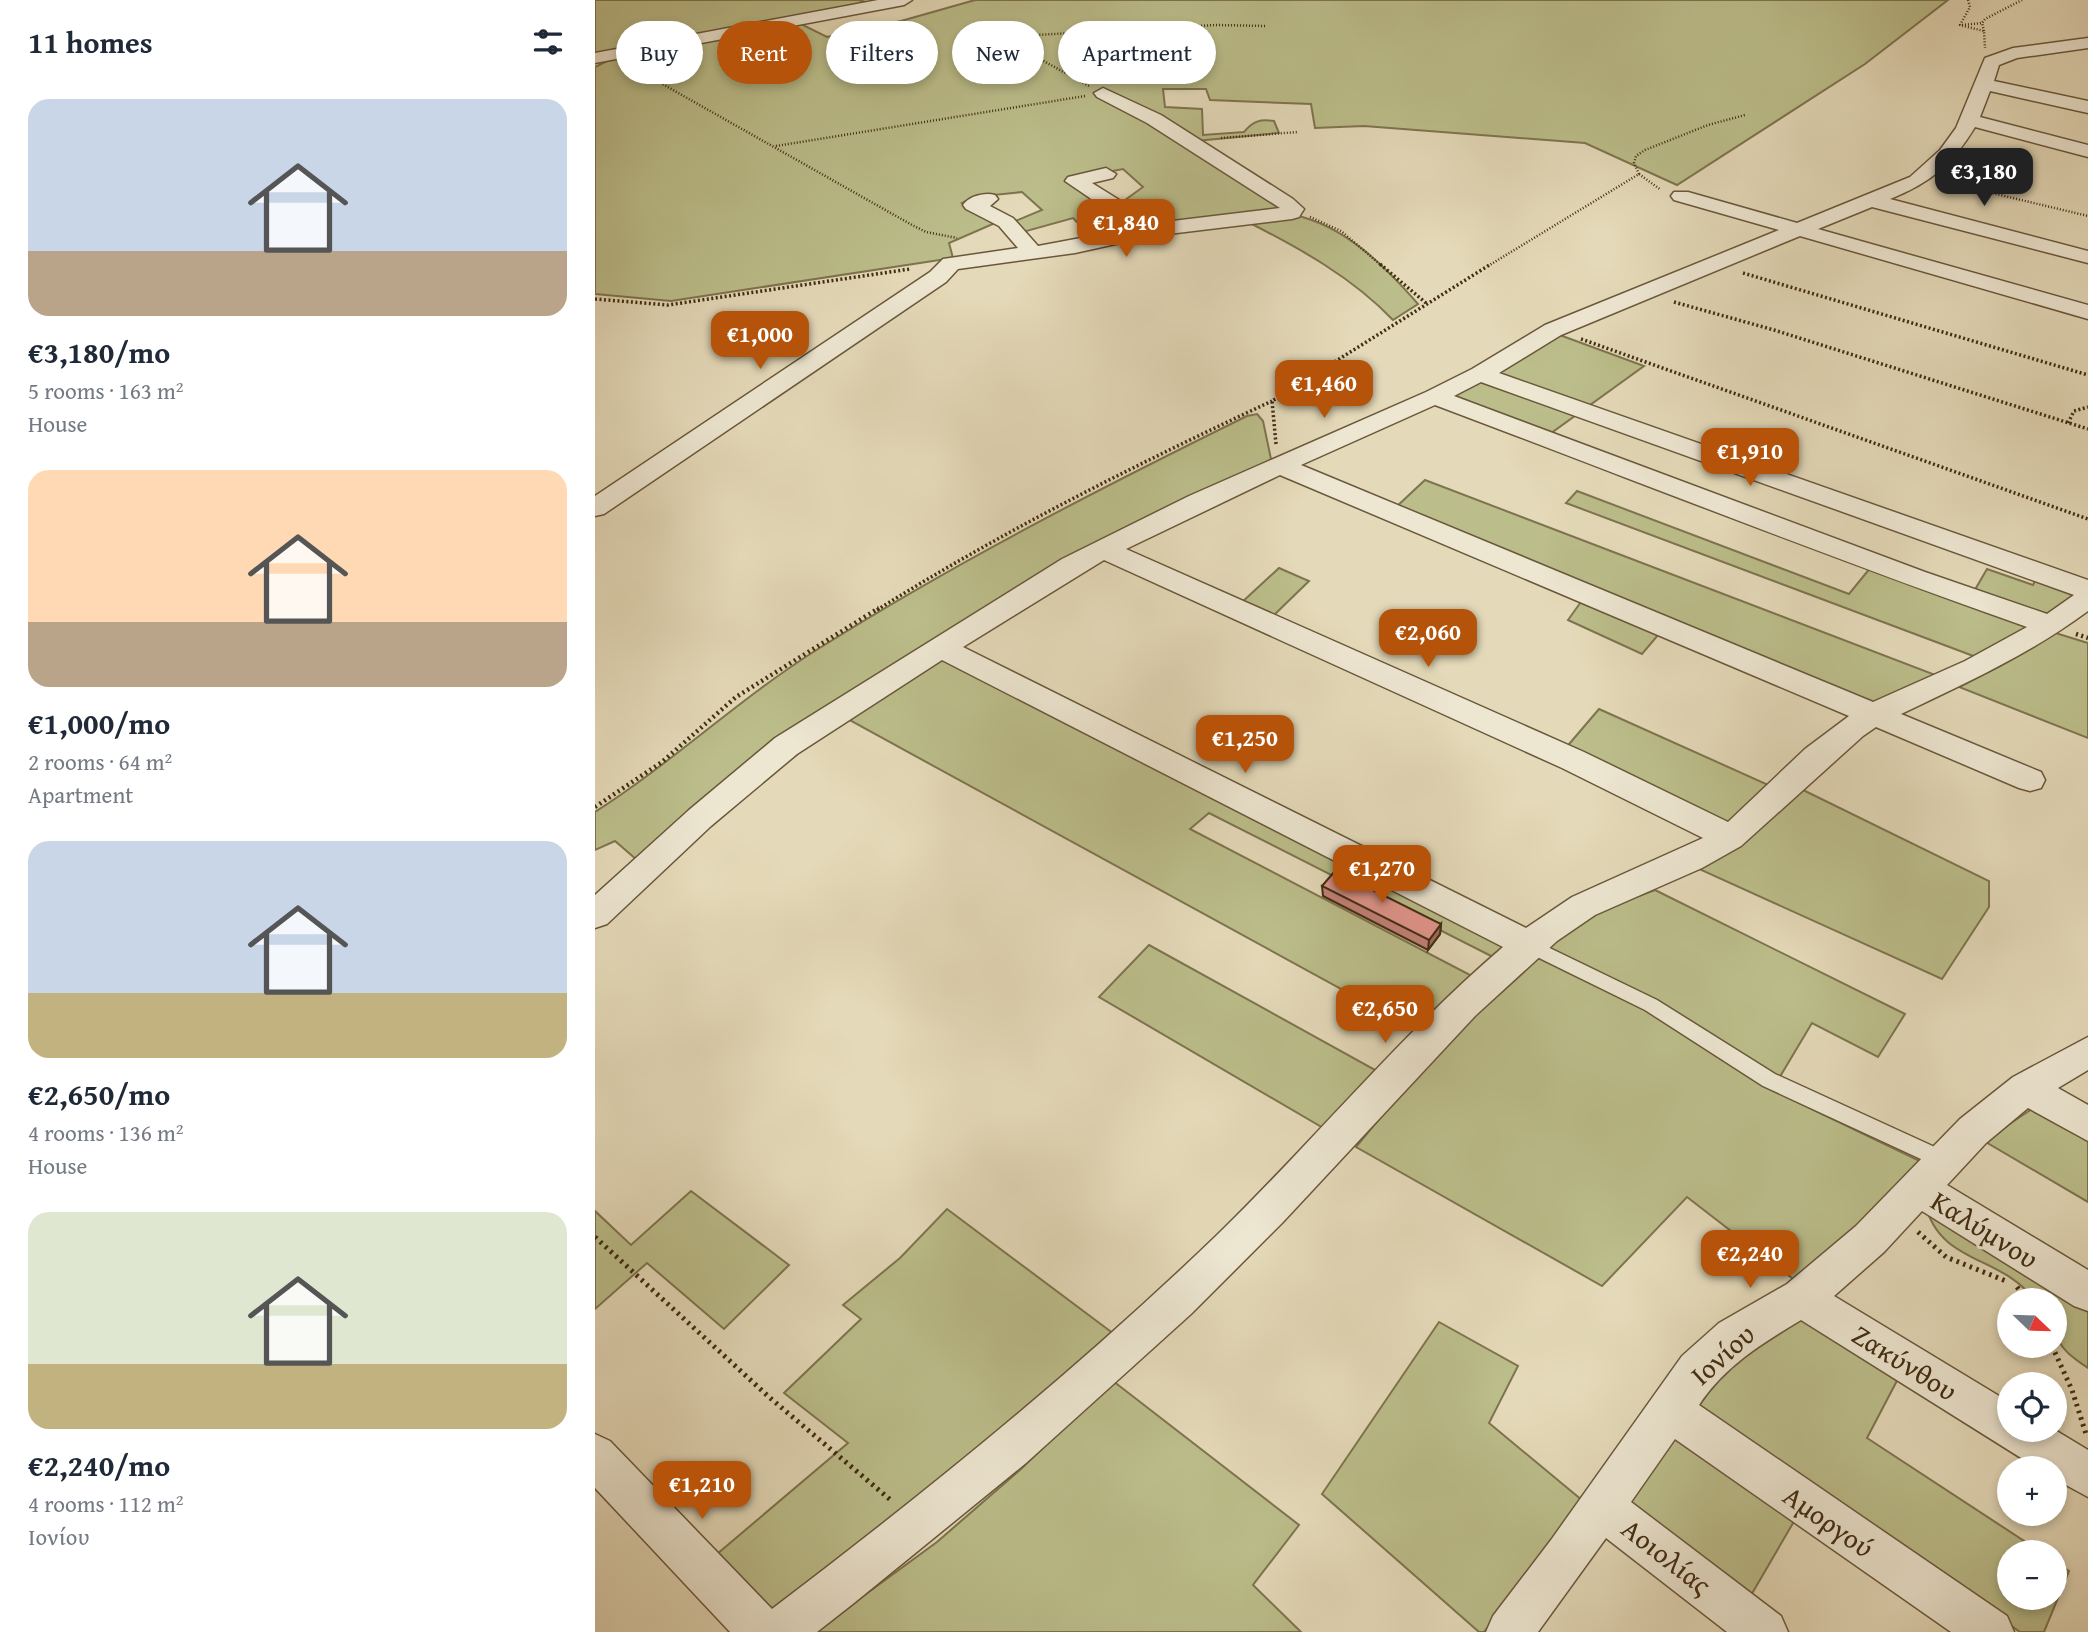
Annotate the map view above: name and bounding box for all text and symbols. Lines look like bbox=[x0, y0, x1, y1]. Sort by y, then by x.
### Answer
text: 11 homes bbox=[28, 20, 153, 64]
chip: Buy bbox=[616, 21, 703, 84]
chip: Rent bbox=[717, 21, 812, 84]
chip: Filters bbox=[826, 21, 938, 84]
chip: New bbox=[952, 21, 1044, 84]
chip: Apartment bbox=[1058, 21, 1216, 84]
icon: filters bbox=[529, 23, 567, 61]
icon: home bbox=[235, 145, 361, 271]
pin: €3,180 bbox=[1927, 148, 2041, 208]
text: €3,180 bbox=[1951, 154, 2017, 187]
pin: €1,840 bbox=[1069, 200, 1183, 259]
text: €1,840 bbox=[1093, 205, 1159, 238]
pin: €1,000 bbox=[703, 312, 817, 371]
text: €1,000 bbox=[727, 317, 793, 350]
text: €3,180/mo bbox=[28, 330, 170, 374]
pin: €1,460 bbox=[1267, 360, 1381, 420]
text: €1,460 bbox=[1291, 366, 1357, 399]
text: 5 rooms · 163 m² bbox=[28, 374, 183, 407]
text: House bbox=[28, 407, 87, 440]
pin: €1,910 bbox=[1693, 428, 1807, 488]
text: €1,910 bbox=[1717, 434, 1783, 467]
icon: home bbox=[235, 516, 361, 642]
pin: €2,060 bbox=[1371, 610, 1485, 669]
text: €2,060 bbox=[1395, 615, 1461, 648]
text: €1,000/mo bbox=[28, 701, 170, 745]
pin: €1,250 bbox=[1188, 716, 1302, 775]
text: €1,250 bbox=[1212, 721, 1278, 754]
text: 2 rooms · 64 m² bbox=[28, 745, 172, 778]
text: Apartment bbox=[28, 778, 133, 811]
pin: €1,270 bbox=[1325, 846, 1439, 905]
text: €1,270 bbox=[1349, 851, 1415, 884]
icon: home bbox=[235, 887, 361, 1013]
pin: €2,650 bbox=[1328, 986, 1442, 1045]
text: €2,650 bbox=[1352, 991, 1418, 1024]
text: €2,650/mo bbox=[28, 1072, 170, 1116]
text: 4 rooms · 136 m² bbox=[28, 1116, 183, 1149]
text: House bbox=[28, 1149, 87, 1182]
street label: Καλύμνου bbox=[1923, 1180, 2047, 1278]
pin: €2,240 bbox=[1693, 1230, 1807, 1290]
text: €2,240 bbox=[1717, 1236, 1783, 1269]
icon: home bbox=[235, 1258, 361, 1384]
north arrow bbox=[1997, 1288, 2067, 1358]
map controls bbox=[1997, 1288, 2067, 1610]
street label: Ιονίου bbox=[1681, 1314, 1763, 1394]
street label: Ζακύνθου bbox=[1845, 1314, 1965, 1410]
button: locate bbox=[1997, 1372, 2067, 1442]
text: €2,240/mo bbox=[28, 1443, 170, 1487]
button: + bbox=[1997, 1456, 2067, 1526]
pin: €1,210 bbox=[645, 1462, 759, 1521]
text: €1,210 bbox=[669, 1467, 735, 1500]
street label: Αμοργού bbox=[1775, 1475, 1883, 1567]
text: 4 rooms · 112 m² bbox=[28, 1487, 183, 1520]
street label: Αοιολίας bbox=[1613, 1508, 1721, 1604]
text: Ιονίου bbox=[28, 1520, 89, 1553]
button: − bbox=[1997, 1540, 2067, 1610]

